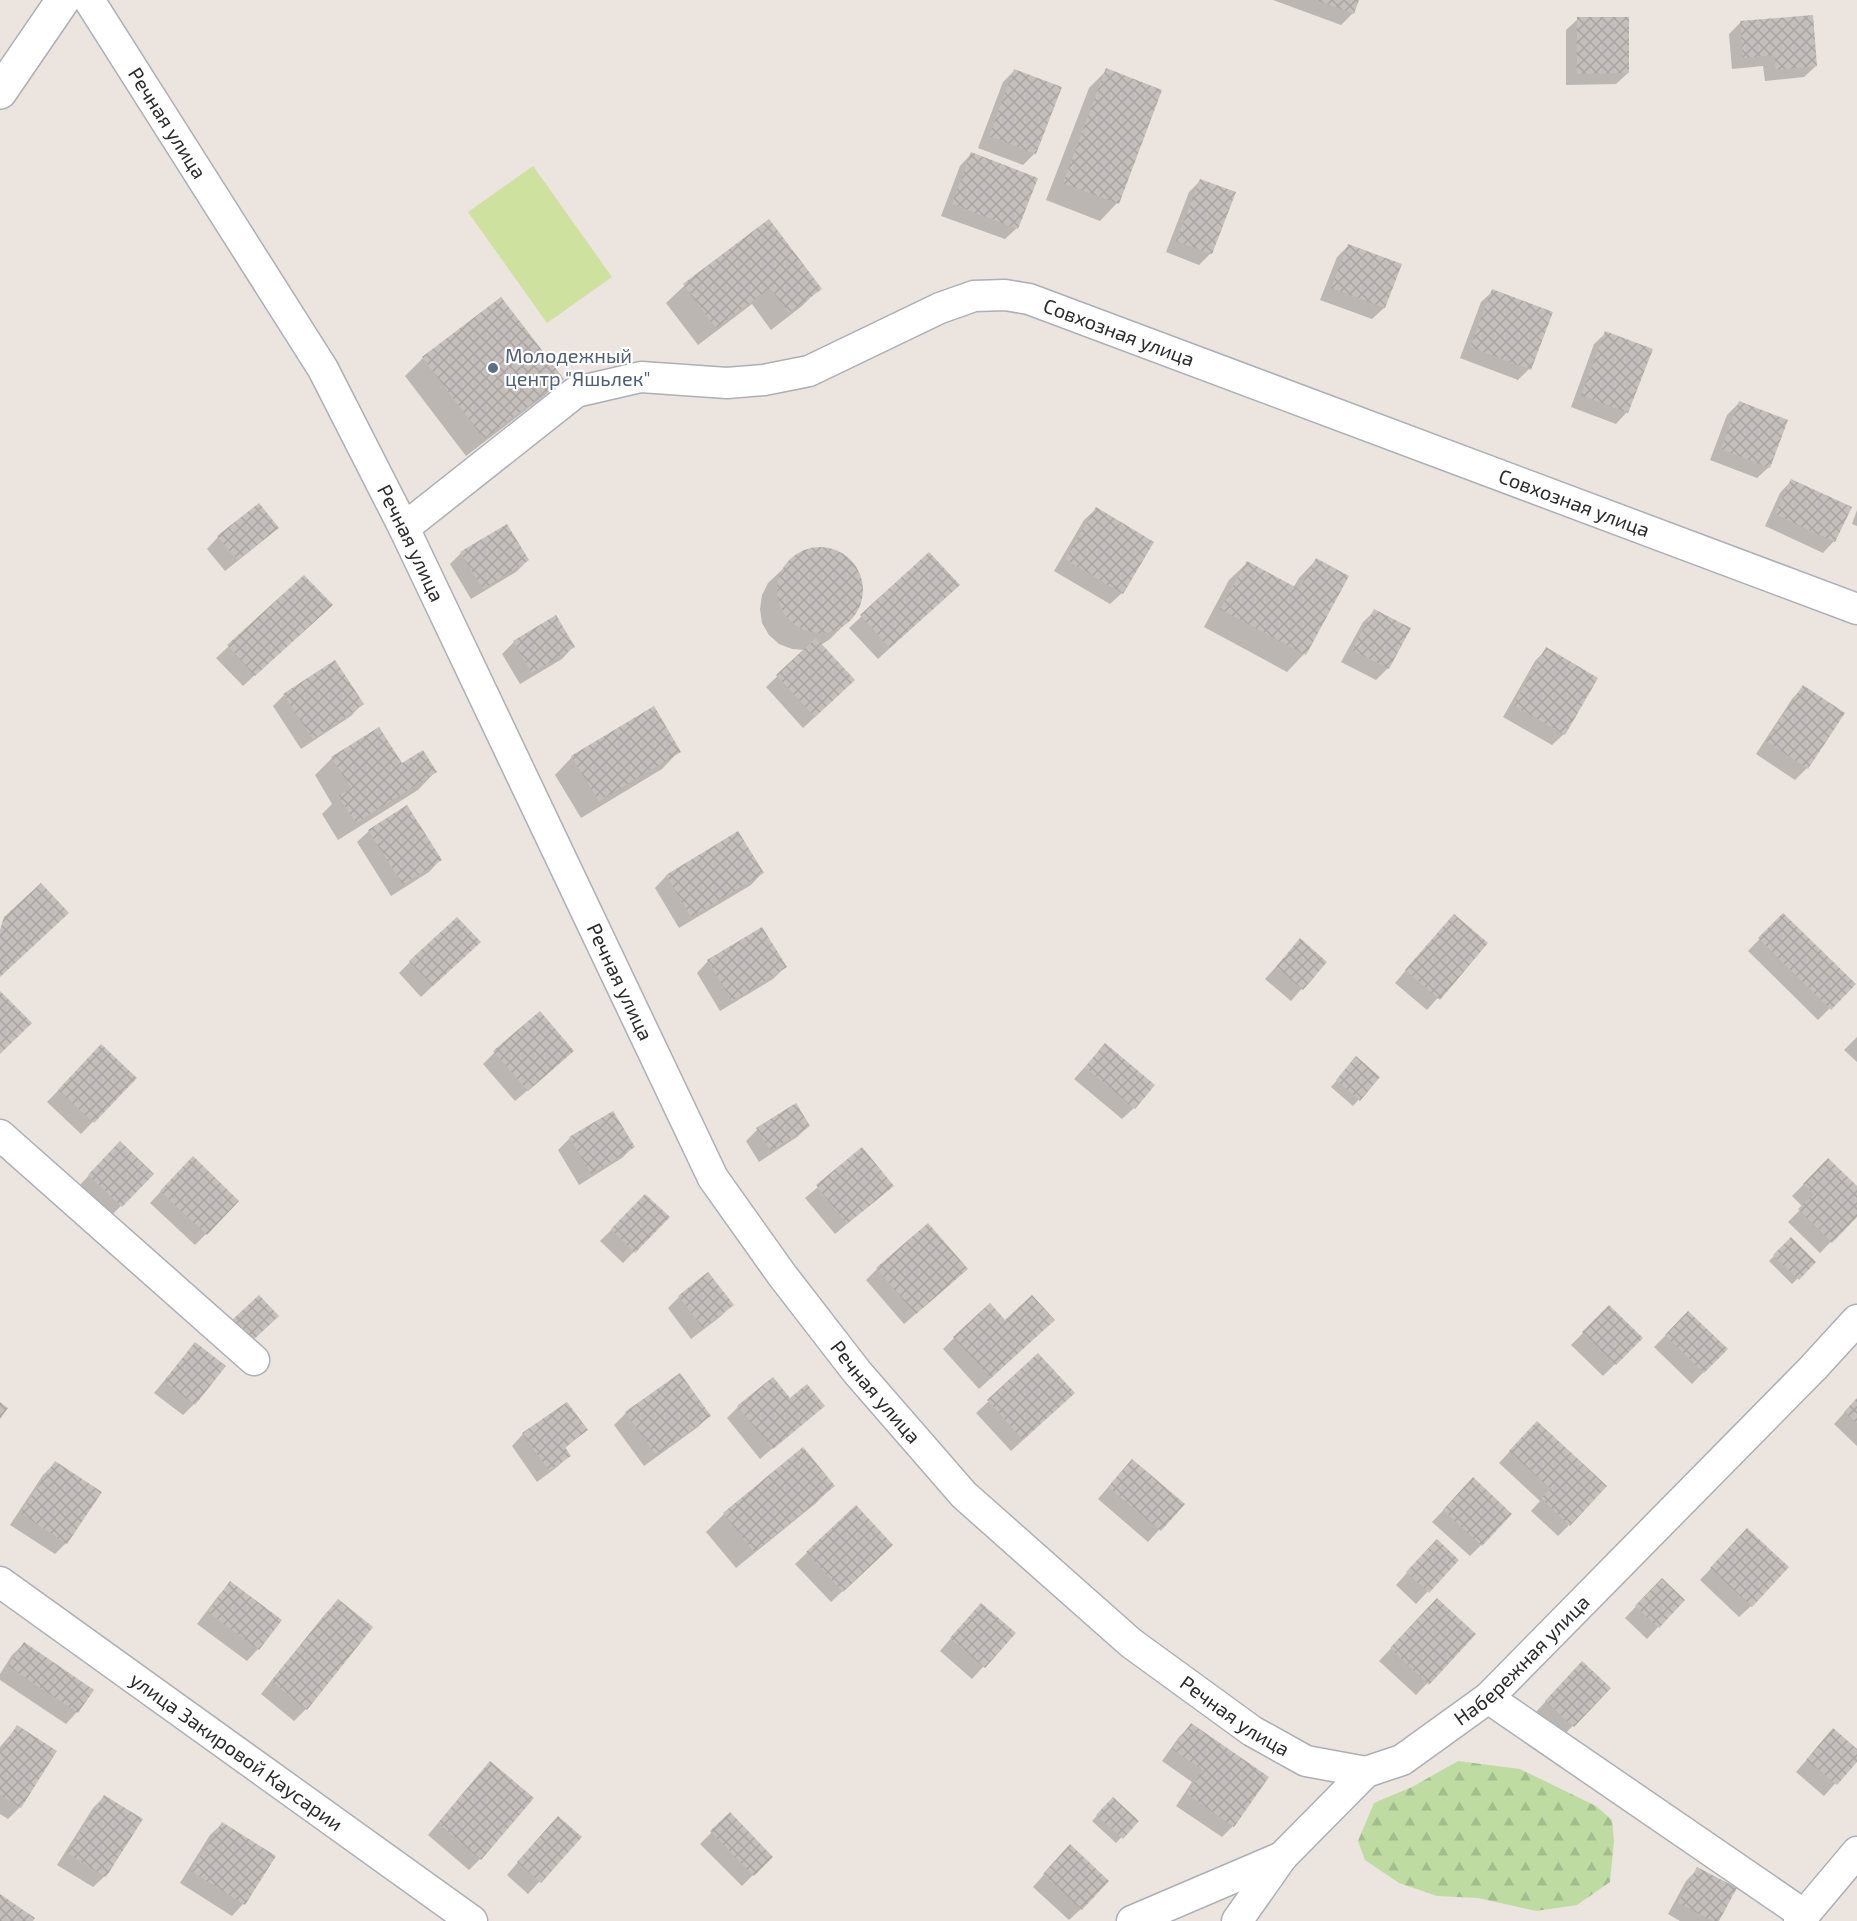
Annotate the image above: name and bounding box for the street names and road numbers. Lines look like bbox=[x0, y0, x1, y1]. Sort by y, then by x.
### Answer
street label: Речная улица bbox=[124, 63, 212, 183]
street label: Совхозная улица bbox=[1040, 293, 1198, 371]
street label: Совхозная улица bbox=[1496, 463, 1653, 541]
street label: Речная улица bbox=[373, 480, 450, 605]
street label: Речная улица bbox=[583, 919, 659, 1044]
street label: Речная улица bbox=[826, 1335, 926, 1448]
street label: Набережная улица bbox=[1449, 1589, 1594, 1730]
street label: улица Закировой Каусарии bbox=[125, 1666, 348, 1835]
street label: Речная улица bbox=[1176, 1670, 1294, 1761]

